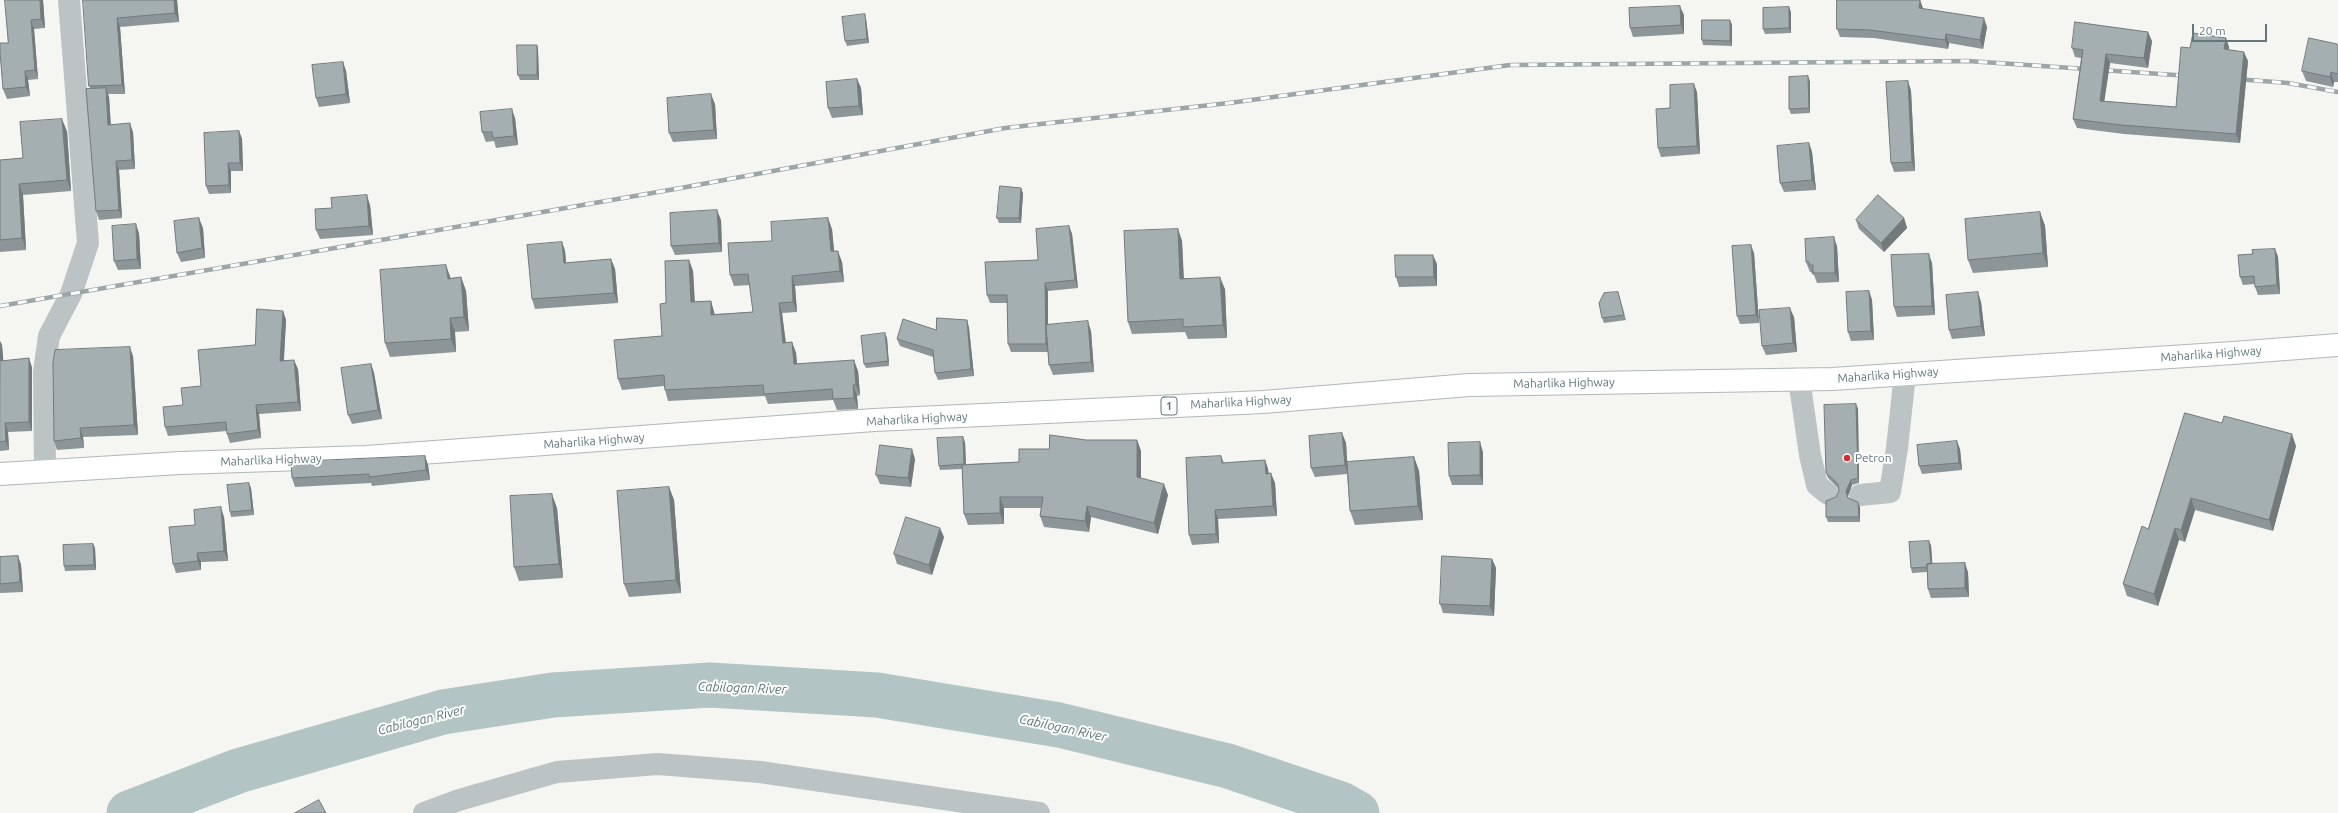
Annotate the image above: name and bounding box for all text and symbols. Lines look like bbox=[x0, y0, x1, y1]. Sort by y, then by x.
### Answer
scale bar bbox=[2194, 16, 2269, 42]
text: 20 m bbox=[2199, 24, 2226, 37]
street label: Maharlika Highway bbox=[2160, 343, 2262, 365]
street label: Maharlika Highway bbox=[1837, 364, 1939, 386]
street label: Maharlika Highway bbox=[1513, 375, 1615, 391]
street label: Maharlika Highway bbox=[1190, 392, 1292, 412]
road number: 1 bbox=[1161, 397, 1177, 415]
street label: Maharlika Highway bbox=[866, 409, 968, 429]
street label: Maharlika Highway bbox=[543, 430, 645, 452]
street label: Maharlika Highway bbox=[220, 451, 322, 469]
place label: Petron bbox=[1855, 451, 1892, 465]
marker: Petron bbox=[1842, 453, 1852, 463]
water label: Cabilogan River bbox=[697, 679, 787, 697]
water label: Cabilogan River bbox=[376, 702, 466, 738]
water label: Cabilogan River bbox=[1018, 711, 1108, 745]

